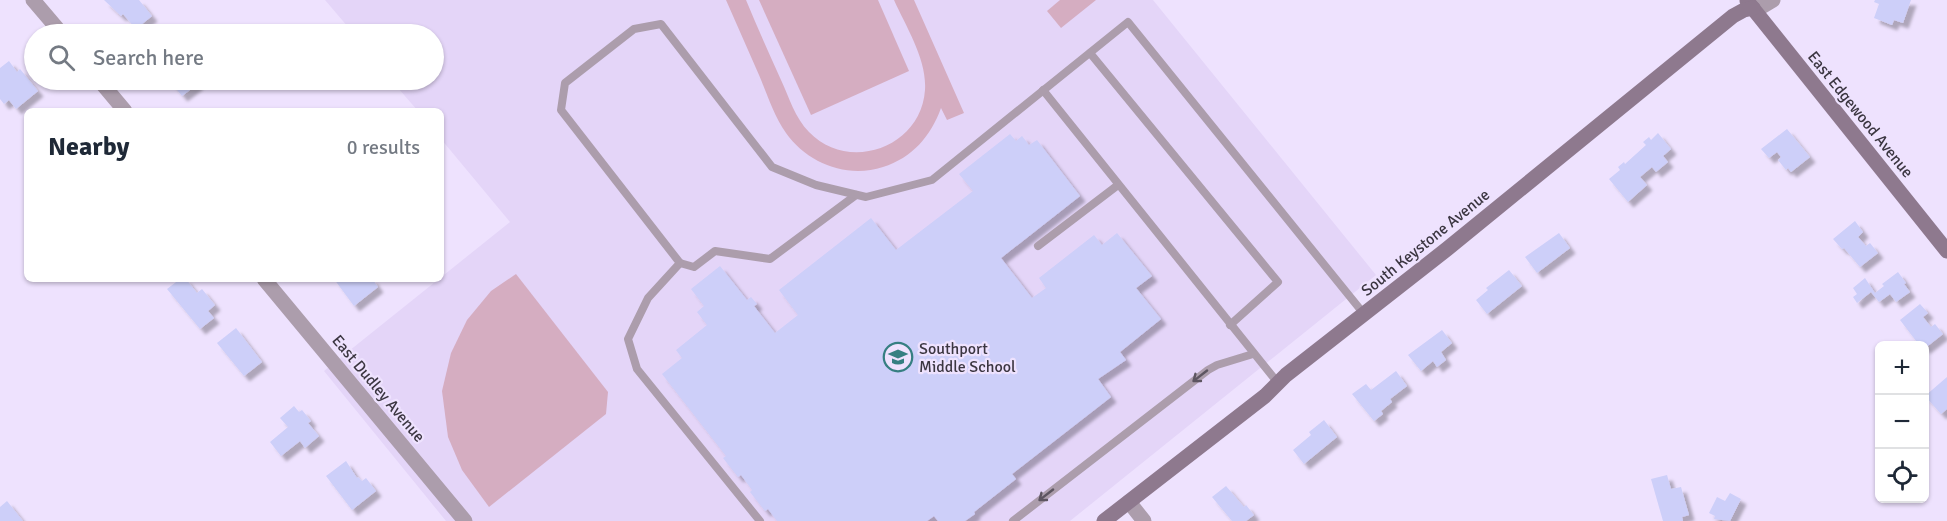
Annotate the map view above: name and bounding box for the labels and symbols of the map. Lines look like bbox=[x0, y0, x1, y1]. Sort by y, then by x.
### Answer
street label: East Edgewood Avenue bbox=[1803, 47, 1917, 182]
street label: South Keystone Avenue bbox=[1357, 185, 1494, 301]
street label: East Dudley Avenue bbox=[327, 331, 429, 446]
place label: Southport Middle School bbox=[919, 339, 1016, 377]
school or university icon: Southport Middle School bbox=[882, 341, 914, 373]
one-way arrow bbox=[1192, 369, 1208, 382]
one-way arrow bbox=[1038, 489, 1054, 502]

